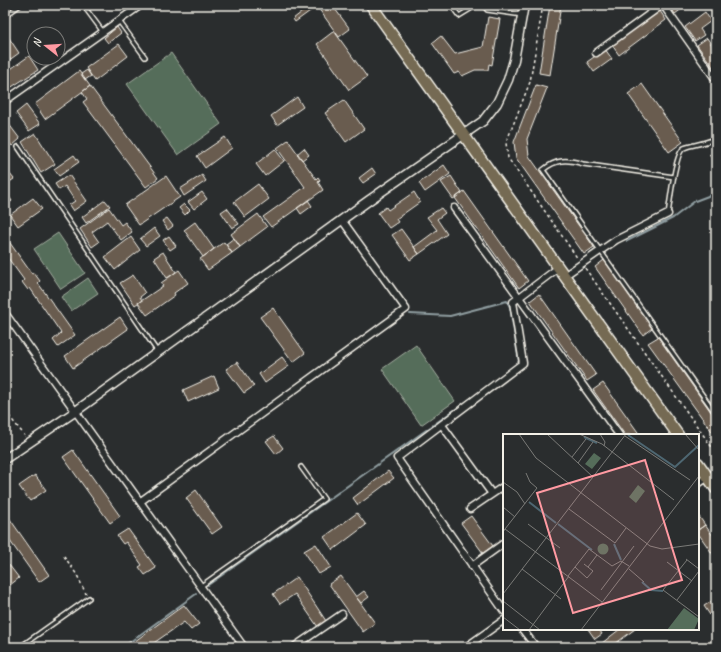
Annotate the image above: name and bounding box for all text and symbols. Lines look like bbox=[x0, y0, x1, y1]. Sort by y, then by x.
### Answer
north arrow bbox=[26, 26, 66, 66]
text: N bbox=[29, 36, 45, 48]
inset map bbox=[503, 434, 699, 630]

